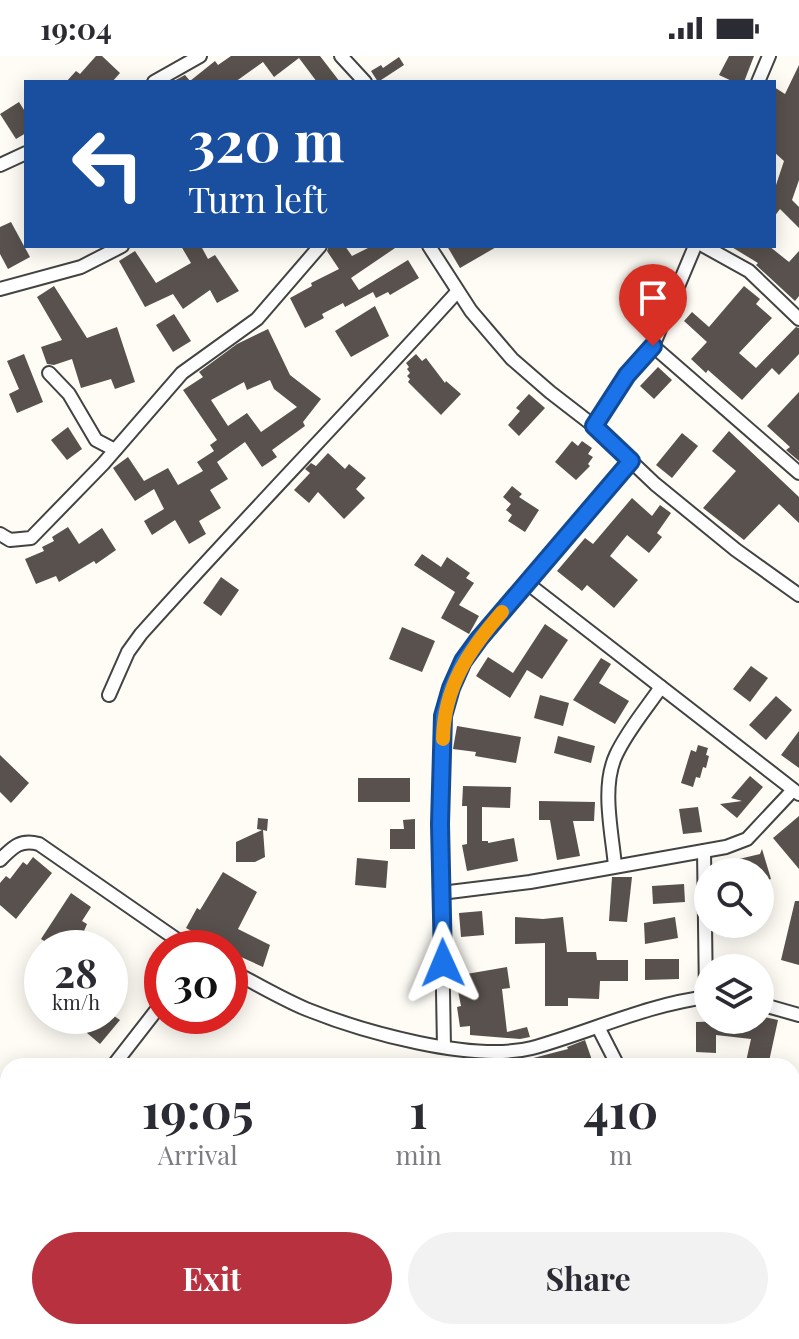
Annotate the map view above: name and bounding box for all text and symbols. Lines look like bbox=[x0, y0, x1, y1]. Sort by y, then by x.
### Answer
text: 19:04 bbox=[40, 8, 112, 48]
text: 320 m bbox=[188, 102, 344, 177]
icon: left bbox=[56, 112, 160, 216]
text: Turn left bbox=[188, 174, 327, 222]
pin bbox=[619, 264, 687, 346]
icon: arrive bbox=[631, 276, 675, 320]
map controls bbox=[694, 858, 774, 1034]
button: search bbox=[694, 858, 774, 938]
position arrow bbox=[401, 921, 485, 1005]
speed limit sign: 30 bbox=[144, 930, 248, 1034]
text: 28 bbox=[54, 945, 98, 998]
button: layers bbox=[694, 954, 774, 1034]
text: km/h bbox=[52, 988, 100, 1015]
text: 19:05 bbox=[142, 1077, 254, 1141]
text: 1 bbox=[409, 1077, 428, 1141]
text: 410 bbox=[583, 1077, 658, 1141]
text: Arrival bbox=[158, 1137, 238, 1172]
text: min bbox=[395, 1137, 442, 1172]
text: m bbox=[609, 1137, 632, 1172]
button: Exit bbox=[32, 1232, 392, 1324]
button: Share bbox=[408, 1232, 768, 1324]

